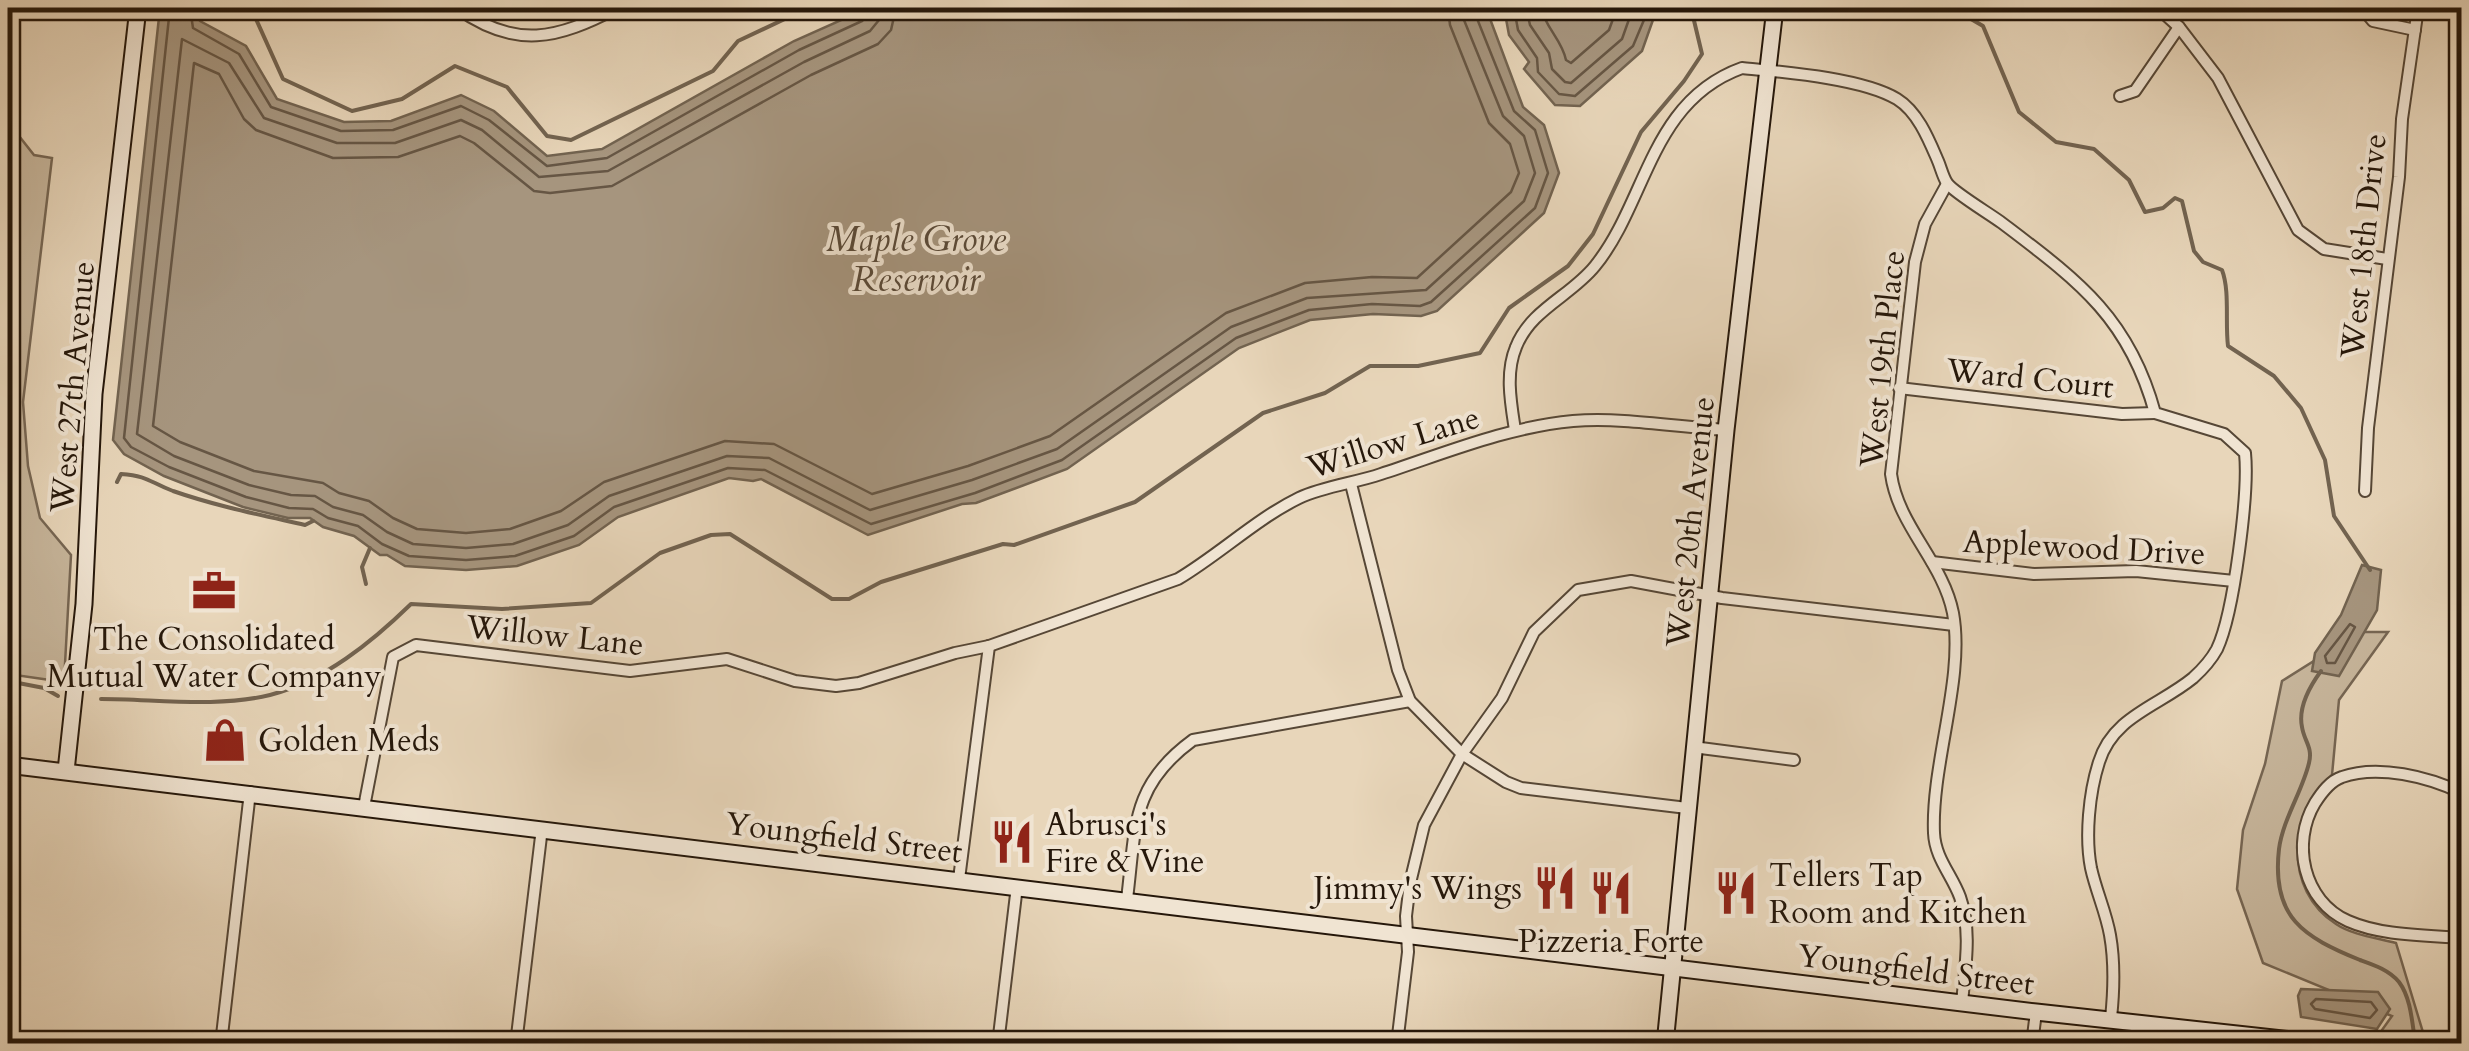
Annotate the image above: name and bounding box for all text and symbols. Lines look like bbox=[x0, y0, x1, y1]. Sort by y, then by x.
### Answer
street label: West 18th Drive bbox=[2330, 132, 2398, 362]
water label: Maple Grove Reservoir bbox=[826, 216, 1007, 304]
street label: West 19th Place bbox=[1850, 248, 1916, 471]
street label: West 27th Avenue bbox=[40, 260, 106, 516]
street label: Ward Court bbox=[1943, 348, 2116, 410]
street label: West 20th Avenue bbox=[1656, 394, 1726, 651]
street label: Willow Lane bbox=[1301, 396, 1485, 490]
street label: Applewood Drive bbox=[1962, 520, 2206, 576]
office icon: The Consolidated Mutual Water Company bbox=[190, 567, 238, 615]
street label: Willow Lane bbox=[463, 605, 646, 667]
place label: The Consolidated Mutual Water Company bbox=[47, 618, 381, 699]
shop icon: Golden Meds bbox=[201, 716, 249, 764]
place label: Golden Meds bbox=[258, 719, 440, 763]
street label: Youngfield Street bbox=[723, 802, 965, 874]
place label: Abrusci's Fire & Vine bbox=[1045, 803, 1205, 884]
restaurant icon: Abrusci's Fire & Vine bbox=[988, 818, 1036, 866]
place label: Tellers Tap Room and Kitchen bbox=[1769, 854, 2027, 935]
restaurant icon: Jimmy's Wings bbox=[1531, 864, 1579, 912]
place label: Jimmy's Wings bbox=[1309, 867, 1522, 911]
restaurant icon: Pizzeria Forte bbox=[1587, 869, 1635, 917]
restaurant icon: Tellers Tap Room and Kitchen bbox=[1712, 869, 1760, 917]
place label: Pizzeria Forte bbox=[1518, 920, 1704, 964]
street label: Youngfield Street bbox=[1795, 934, 2037, 1006]

